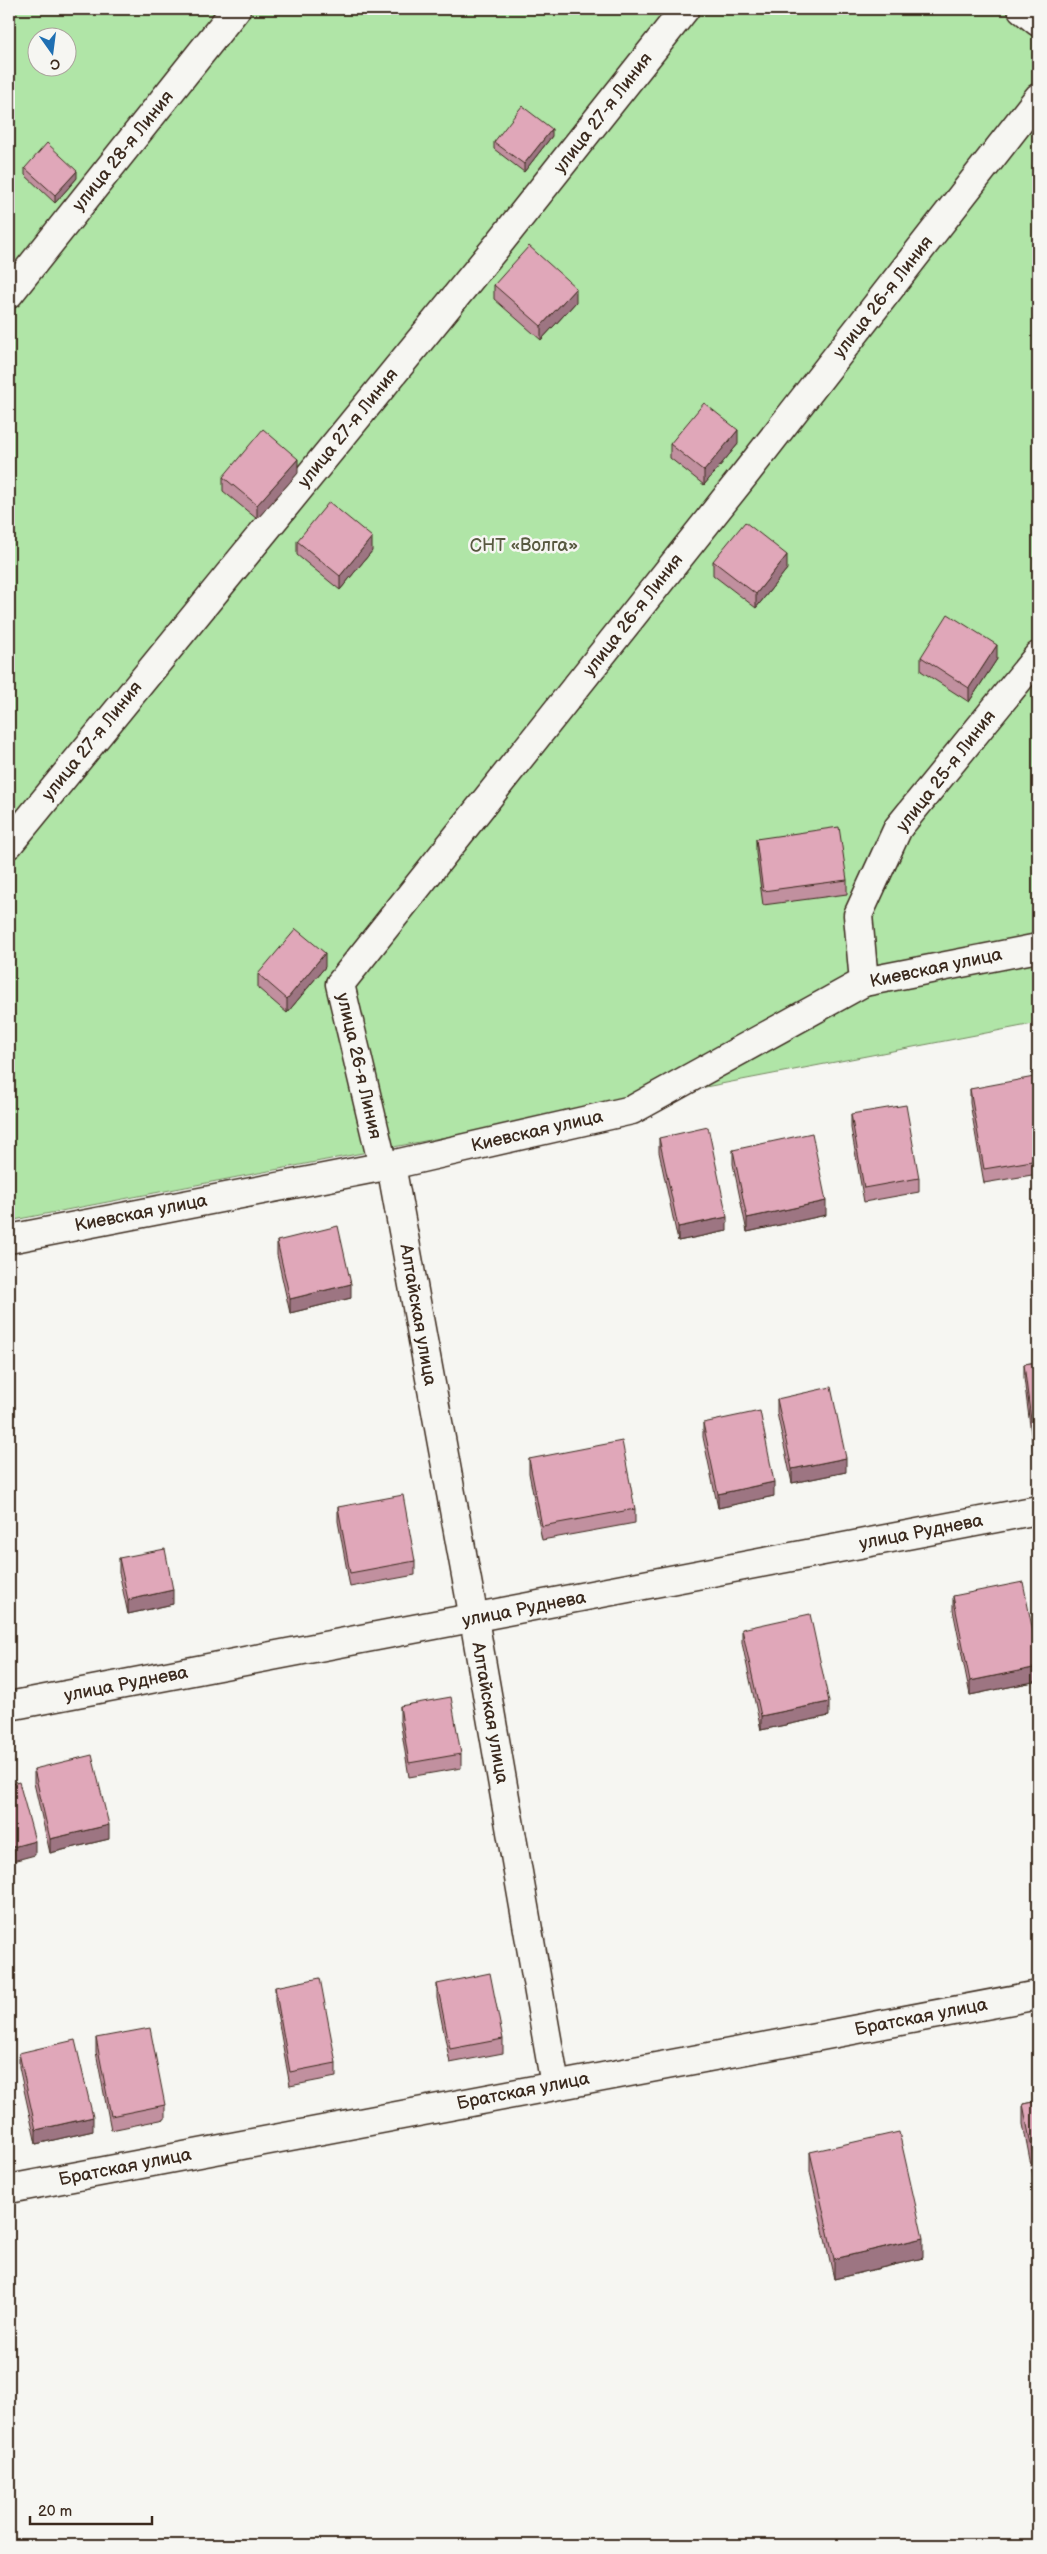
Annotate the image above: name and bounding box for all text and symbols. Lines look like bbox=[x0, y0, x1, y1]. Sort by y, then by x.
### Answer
north arrow bbox=[28, 28, 78, 78]
street label: улица 27-я Линия bbox=[549, 49, 657, 177]
text: С bbox=[48, 55, 62, 74]
street label: улица 28-я Линия bbox=[68, 87, 178, 215]
street label: улица 26-я Линия bbox=[829, 232, 937, 362]
street label: улица 27-я Линия bbox=[293, 364, 403, 492]
park label: СНТ «Волга» bbox=[470, 535, 578, 556]
street label: улица 26-я Линия bbox=[579, 550, 687, 680]
street label: улица 27-я Линия bbox=[37, 677, 147, 805]
street label: улица 25-я Линия bbox=[892, 706, 1000, 836]
street label: Киевская улица bbox=[868, 944, 1004, 992]
street label: улица 26-я Линия bbox=[332, 991, 386, 1141]
street label: Киевская улица bbox=[469, 1106, 605, 1156]
street label: Киевская улица bbox=[73, 1190, 209, 1236]
street label: Алтайская улица bbox=[395, 1242, 441, 1388]
street label: улица Руднева bbox=[857, 1510, 985, 1554]
street label: улица Руднева bbox=[460, 1587, 588, 1631]
street label: Алтайская улица bbox=[467, 1640, 513, 1786]
street label: улица Руднева bbox=[62, 1662, 190, 1706]
street label: Братская улица bbox=[853, 1994, 989, 2040]
street label: Братская улица bbox=[455, 2068, 591, 2114]
street label: Братская улица bbox=[57, 2144, 193, 2190]
scale bar bbox=[30, 2494, 152, 2526]
text: 20 m bbox=[38, 2502, 72, 2521]

